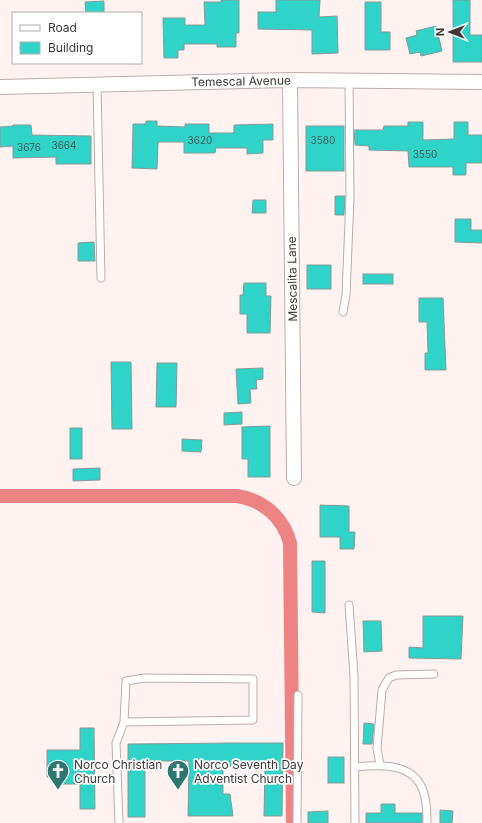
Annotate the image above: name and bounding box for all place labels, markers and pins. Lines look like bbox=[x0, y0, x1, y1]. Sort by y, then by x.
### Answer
place label: Norco Christian Church bbox=[74, 757, 162, 786]
place label: Norco Seventh Day Adventist Church bbox=[194, 757, 304, 786]
church icon: Norco Christian Church bbox=[45, 758, 71, 791]
church icon: Norco Seventh Day Adventist Church bbox=[165, 758, 191, 791]

